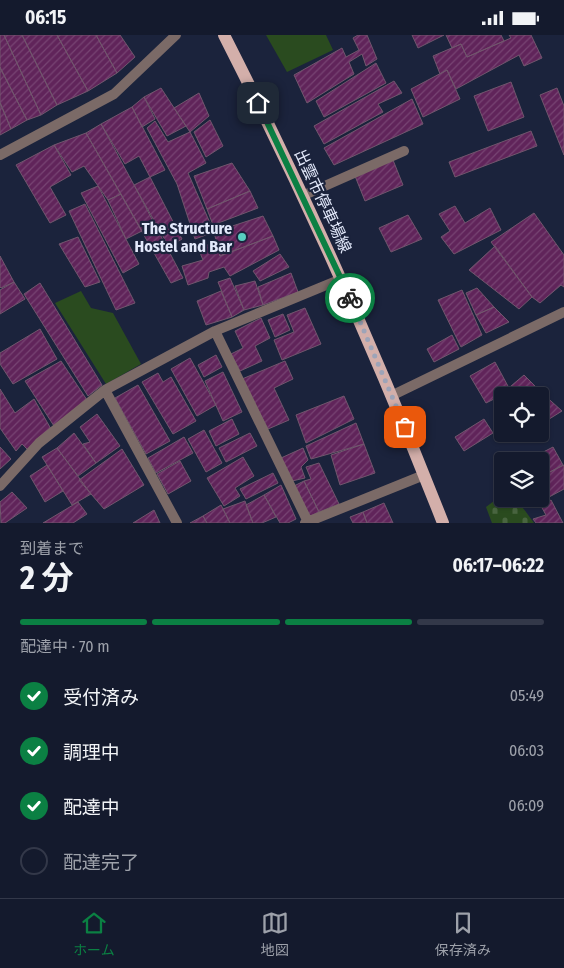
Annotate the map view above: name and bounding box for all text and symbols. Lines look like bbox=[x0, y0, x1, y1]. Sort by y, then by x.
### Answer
text: 06:15 bbox=[25, 6, 66, 29]
pin bbox=[237, 82, 279, 124]
icon: home bbox=[244, 89, 272, 117]
street label: 出雲市停車場線 bbox=[291, 146, 355, 256]
place label: The Structure Hostel and Bar bbox=[135, 219, 232, 256]
marker: The Structure Hostel and Bar bbox=[236, 231, 248, 243]
courier bbox=[325, 273, 375, 323]
icon: bike bbox=[336, 284, 364, 312]
map controls bbox=[494, 387, 549, 507]
button: locate bbox=[494, 387, 549, 442]
pin bbox=[384, 406, 426, 448]
icon: bag bbox=[391, 413, 419, 441]
button: layers bbox=[494, 452, 549, 507]
text: 到着まで bbox=[20, 539, 84, 558]
text: 06:17–06:22 bbox=[453, 554, 544, 577]
text: 2 分 bbox=[20, 559, 73, 597]
text: 配達中 · 70 m bbox=[20, 637, 110, 656]
icon: check bbox=[20, 682, 48, 710]
text: 受付済み bbox=[63, 686, 139, 709]
text: 05:49 bbox=[510, 686, 544, 705]
icon: check bbox=[20, 737, 48, 765]
text: 調理中 bbox=[63, 741, 120, 764]
text: 06:03 bbox=[509, 741, 544, 760]
icon: check bbox=[20, 792, 48, 820]
text: 配達中 bbox=[63, 796, 120, 819]
text: 06:09 bbox=[508, 796, 544, 815]
text: 配達完了 bbox=[63, 851, 139, 874]
tab: ホーム bbox=[73, 909, 115, 959]
tab: 地図 bbox=[261, 909, 289, 959]
tab: 保存済み bbox=[435, 909, 491, 959]

